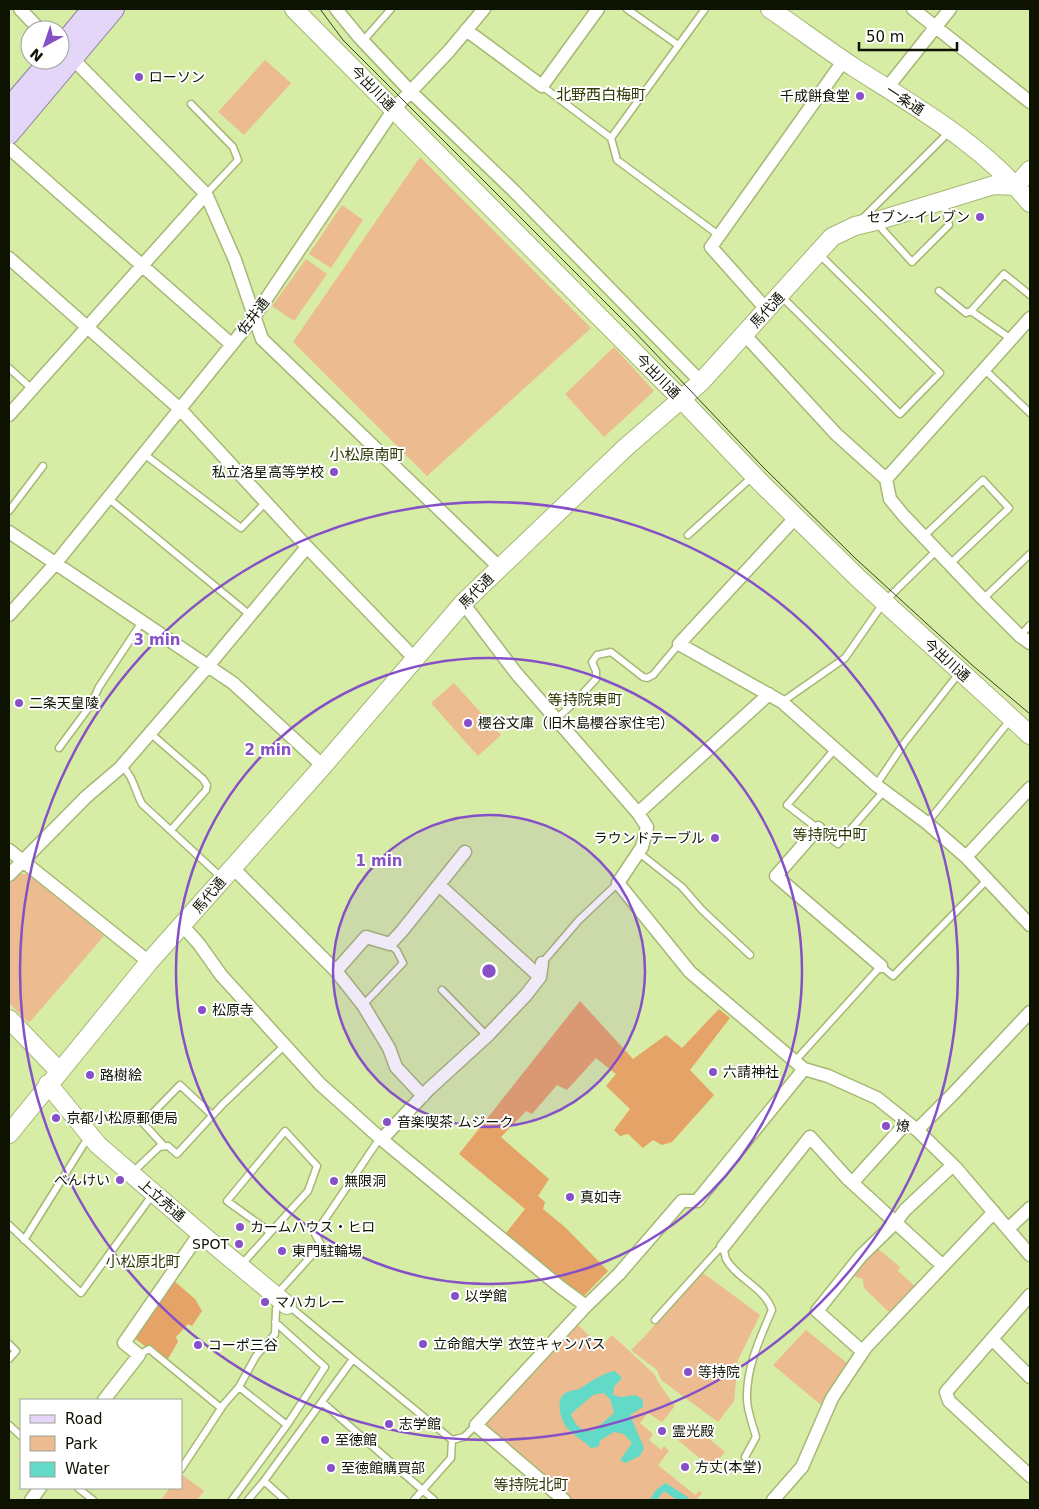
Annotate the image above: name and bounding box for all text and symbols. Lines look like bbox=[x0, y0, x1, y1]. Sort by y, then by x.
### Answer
north arrow bbox=[20, 20, 70, 70]
scale bar bbox=[859, 20, 956, 52]
text: 50 m bbox=[866, 28, 904, 46]
text: N bbox=[27, 45, 46, 65]
street label: 今出川通 bbox=[348, 63, 398, 113]
place label: ローソン bbox=[149, 69, 205, 85]
marker: ローソン bbox=[133, 71, 145, 83]
street label: 一条通 bbox=[883, 82, 927, 118]
district label: 北野西白梅町 bbox=[556, 86, 646, 104]
place label: 千成餅食堂 bbox=[780, 88, 850, 104]
marker: 千成餅食堂 bbox=[854, 90, 866, 102]
place label: セブン-イレブン bbox=[867, 209, 970, 225]
marker: セブン-イレブン bbox=[974, 211, 986, 223]
street label: 馬代通 bbox=[747, 289, 787, 331]
street label: 佐井通 bbox=[234, 294, 272, 338]
street label: 今出川通 bbox=[633, 351, 683, 401]
district label: 小松原南町 bbox=[329, 446, 405, 464]
place label: 私立洛星高等学校 bbox=[212, 464, 324, 480]
marker: 私立洛星高等学校 bbox=[328, 466, 340, 478]
street label: 馬代通 bbox=[455, 570, 497, 612]
text: 3 min bbox=[133, 631, 181, 649]
street label: 今出川通 bbox=[921, 635, 973, 685]
district label: 等持院東町 bbox=[547, 691, 623, 709]
place label: 二条天皇陵 bbox=[29, 695, 99, 711]
marker: 二条天皇陵 bbox=[13, 697, 25, 709]
place label: 櫻谷文庫（旧木島櫻谷家住宅） bbox=[478, 715, 674, 731]
marker: 櫻谷文庫（旧木島櫻谷家住宅） bbox=[462, 717, 474, 729]
text: 2 min bbox=[244, 741, 292, 759]
district label: 等持院中町 bbox=[792, 826, 868, 844]
place label: ラウンドテーブル bbox=[594, 830, 705, 846]
marker: ラウンドテーブル bbox=[709, 832, 721, 844]
text: 1 min bbox=[355, 852, 403, 870]
street label: 馬代通 bbox=[189, 874, 229, 916]
centre of rings bbox=[480, 962, 498, 980]
place label: 松原寺 bbox=[212, 1002, 254, 1018]
marker: 松原寺 bbox=[196, 1004, 208, 1016]
place label: 六請神社 bbox=[723, 1064, 779, 1080]
marker: 六請神社 bbox=[707, 1066, 719, 1078]
place label: 路樹絵 bbox=[100, 1067, 142, 1083]
marker: 路樹絵 bbox=[84, 1069, 96, 1081]
place label: 京都小松原郵便局 bbox=[66, 1110, 178, 1126]
marker: 京都小松原郵便局 bbox=[50, 1112, 62, 1124]
place label: 音楽喫茶 ムジーク bbox=[397, 1114, 513, 1130]
marker: 音楽喫茶 ムジーク bbox=[381, 1116, 393, 1128]
place label: 燎 bbox=[896, 1118, 910, 1134]
marker: 燎 bbox=[880, 1120, 892, 1132]
place label: べんけい bbox=[54, 1172, 110, 1188]
place label: 無限洞 bbox=[344, 1173, 386, 1189]
marker: べんけい bbox=[114, 1174, 126, 1186]
marker: 無限洞 bbox=[328, 1175, 340, 1187]
street label: 上立売通 bbox=[136, 1176, 188, 1224]
place label: 真如寺 bbox=[580, 1189, 622, 1205]
marker: 真如寺 bbox=[564, 1191, 576, 1203]
place label: カームハウス・ヒロ bbox=[250, 1219, 376, 1235]
marker: カームハウス・ヒロ bbox=[234, 1221, 246, 1233]
place label: SPOT bbox=[192, 1236, 229, 1252]
marker: SPOT bbox=[233, 1238, 245, 1250]
place label: 東門駐輪場 bbox=[292, 1243, 362, 1259]
marker: 東門駐輪場 bbox=[276, 1245, 288, 1257]
district label: 小松原北町 bbox=[105, 1253, 181, 1271]
place label: 以学館 bbox=[465, 1288, 507, 1304]
marker: 以学館 bbox=[449, 1290, 461, 1302]
place label: マハカレー bbox=[275, 1294, 345, 1310]
marker: マハカレー bbox=[259, 1296, 271, 1308]
place label: 立命館大学 衣笠キャンパス bbox=[433, 1336, 605, 1352]
place label: コーポ三谷 bbox=[208, 1337, 278, 1353]
marker: 立命館大学 衣笠キャンパス bbox=[417, 1338, 429, 1350]
marker: コーポ三谷 bbox=[192, 1339, 204, 1351]
place label: 等持院 bbox=[698, 1364, 740, 1380]
marker: 等持院 bbox=[682, 1366, 694, 1378]
legend bbox=[20, 1399, 182, 1489]
text: Road bbox=[65, 1410, 103, 1428]
place label: 志学館 bbox=[399, 1416, 441, 1432]
marker: 志学館 bbox=[383, 1418, 395, 1430]
place label: 霊光殿 bbox=[672, 1423, 714, 1439]
marker: 霊光殿 bbox=[656, 1425, 668, 1437]
place label: 至徳館 bbox=[335, 1432, 377, 1448]
marker: 至徳館 bbox=[319, 1434, 331, 1446]
text: Park bbox=[65, 1435, 98, 1453]
place label: 方丈(本堂) bbox=[695, 1459, 762, 1475]
text: Water bbox=[65, 1460, 110, 1478]
place label: 至徳館購買部 bbox=[341, 1460, 425, 1476]
marker: 方丈(本堂) bbox=[679, 1461, 691, 1473]
marker: 至徳館購買部 bbox=[325, 1462, 337, 1474]
district label: 等持院北町 bbox=[493, 1476, 569, 1494]

